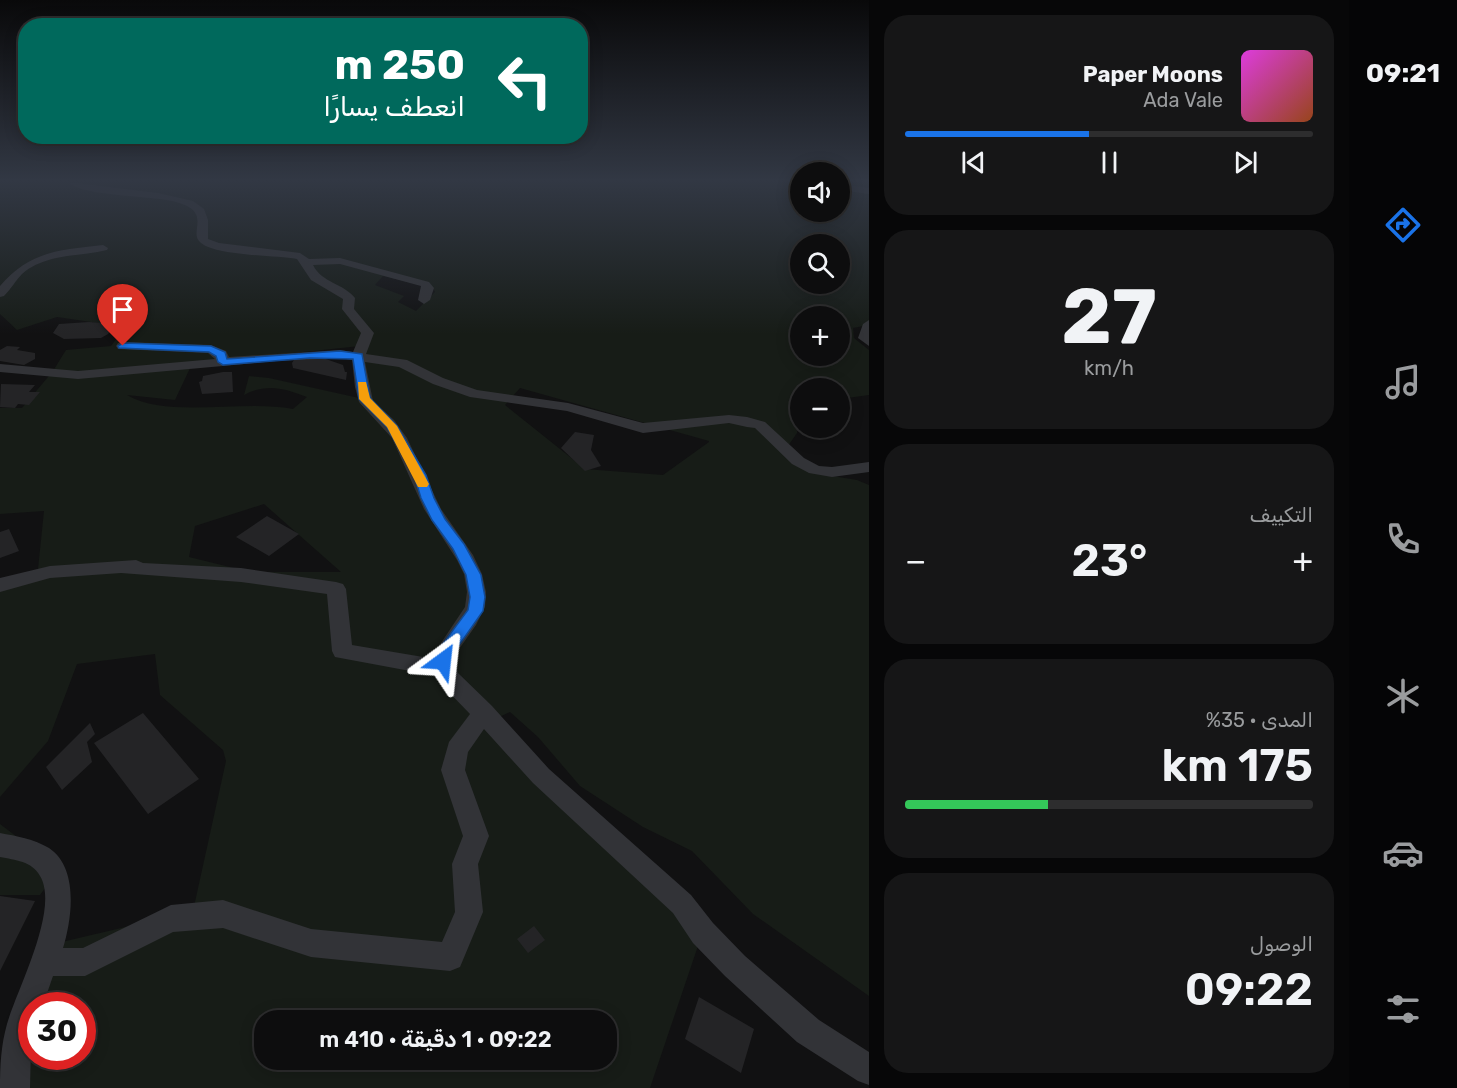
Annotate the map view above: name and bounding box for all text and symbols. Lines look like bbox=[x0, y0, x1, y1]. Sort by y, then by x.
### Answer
text: 250 m bbox=[335, 40, 465, 90]
icon: left bbox=[486, 42, 564, 120]
text: 09:21 bbox=[1366, 57, 1440, 89]
text: Paper Moons bbox=[1083, 61, 1223, 88]
text: Ada Vale bbox=[1143, 88, 1223, 112]
text: انعطف يسارًا bbox=[323, 91, 465, 123]
icon: previous bbox=[957, 146, 990, 179]
icon: pause bbox=[1093, 146, 1126, 179]
icon: next bbox=[1229, 146, 1262, 179]
map controls bbox=[790, 162, 850, 438]
button: sound bbox=[790, 162, 850, 222]
icon: directions bbox=[1382, 204, 1424, 246]
button: search bbox=[790, 234, 850, 294]
text: 27 bbox=[1061, 270, 1157, 363]
pin bbox=[97, 284, 148, 346]
icon: arrive bbox=[106, 293, 139, 326]
button: + bbox=[790, 306, 850, 366]
text: km/h bbox=[1084, 356, 1134, 380]
icon: music bbox=[1382, 361, 1424, 403]
button: − bbox=[790, 378, 850, 438]
text: التكييف bbox=[1250, 503, 1313, 527]
icon: phone bbox=[1382, 518, 1424, 560]
text: 23° bbox=[1072, 534, 1147, 587]
text: − bbox=[905, 541, 926, 580]
text: + bbox=[1292, 541, 1313, 580]
position arrow bbox=[411, 629, 475, 693]
icon: climate bbox=[1382, 675, 1424, 717]
text: المدى · 35% bbox=[1206, 708, 1313, 732]
text: 175 km bbox=[1162, 739, 1313, 792]
icon: car bbox=[1382, 832, 1424, 874]
text: الوصول bbox=[1250, 932, 1313, 956]
text: 09:22 bbox=[1185, 963, 1313, 1016]
icon: filters bbox=[1382, 988, 1424, 1030]
speed limit sign: 30 bbox=[18, 992, 96, 1070]
text: 09:22 · 1 دقيقة · 410 m bbox=[319, 1026, 552, 1053]

